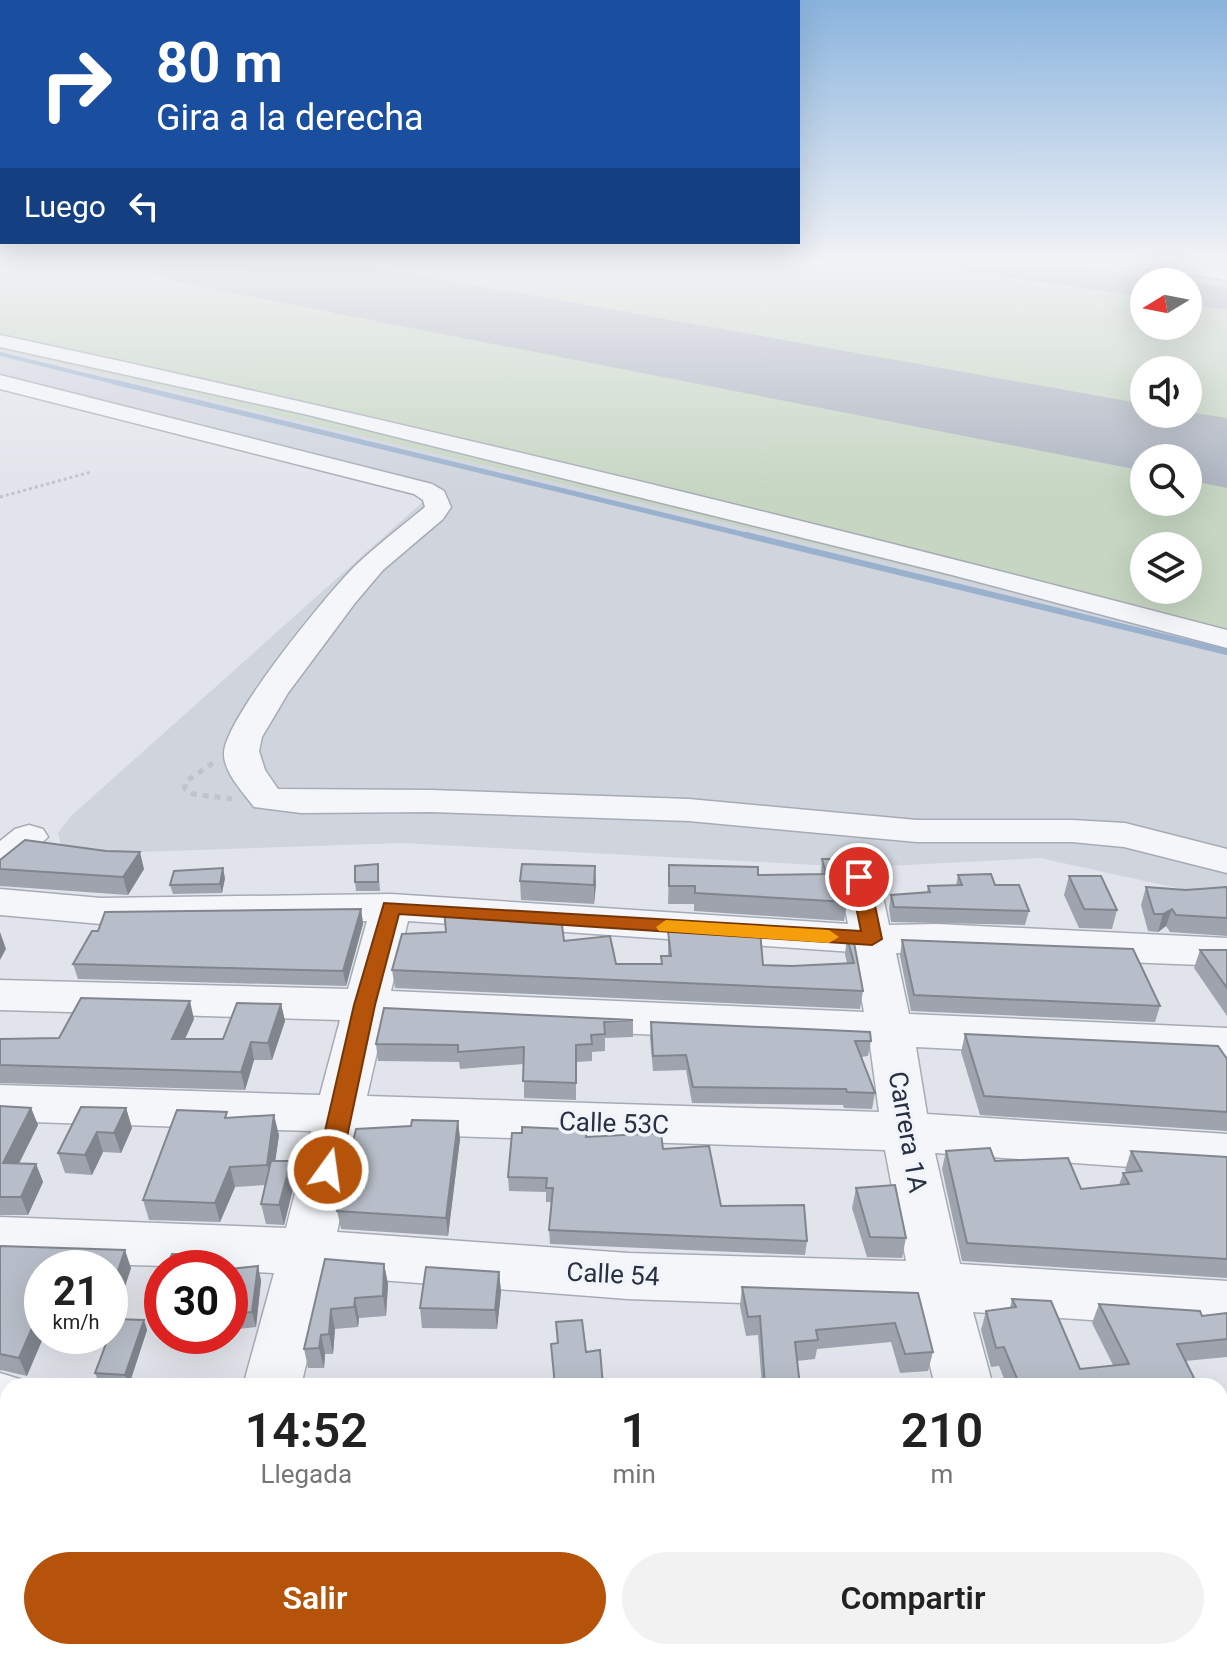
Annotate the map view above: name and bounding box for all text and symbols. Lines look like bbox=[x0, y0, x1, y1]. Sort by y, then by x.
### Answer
text: 80 m bbox=[156, 30, 283, 96]
icon: right bbox=[24, 32, 128, 136]
text: Gira a la derecha bbox=[156, 97, 424, 139]
icon: left bbox=[122, 184, 166, 228]
text: Luego bbox=[24, 189, 106, 224]
north arrow bbox=[1130, 268, 1202, 340]
map controls bbox=[1130, 268, 1202, 604]
button: sound bbox=[1130, 356, 1202, 428]
button: search bbox=[1130, 444, 1202, 516]
button: layers bbox=[1130, 532, 1202, 604]
pin bbox=[825, 843, 893, 911]
icon: arrive bbox=[837, 855, 881, 899]
street label: Carrera 1A bbox=[883, 1069, 933, 1195]
street label: Calle 53C bbox=[558, 1106, 670, 1140]
position arrow bbox=[286, 1128, 370, 1212]
speed limit sign: 30 bbox=[144, 1250, 248, 1354]
street label: Calle 54 bbox=[566, 1257, 661, 1291]
text: 21 bbox=[53, 1268, 99, 1315]
text: km/h bbox=[53, 1310, 99, 1334]
text: 14:52 bbox=[245, 1402, 368, 1459]
text: 1 bbox=[621, 1402, 648, 1459]
text: 210 bbox=[901, 1402, 983, 1459]
text: Llegada bbox=[260, 1459, 352, 1489]
text: min bbox=[612, 1459, 656, 1489]
text: m bbox=[931, 1459, 953, 1489]
button: Salir bbox=[24, 1552, 606, 1644]
button: Compartir bbox=[622, 1552, 1204, 1644]

